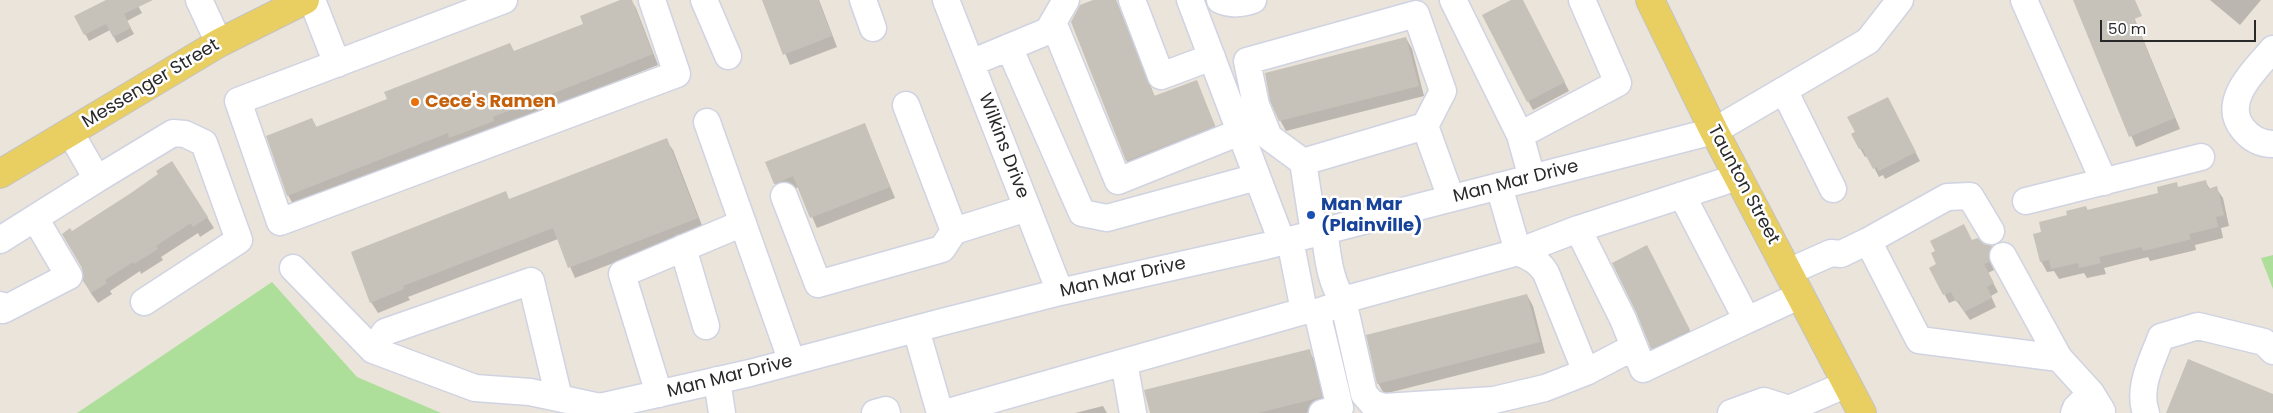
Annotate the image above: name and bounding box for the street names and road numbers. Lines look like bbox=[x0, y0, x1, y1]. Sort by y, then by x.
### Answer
street label: Messenger Street bbox=[79, 35, 223, 133]
street label: Wilkins Drive bbox=[973, 90, 1033, 202]
street label: Taunton Street bbox=[1702, 122, 1784, 248]
street label: Man Mar Drive bbox=[1451, 156, 1581, 208]
street label: Man Mar Drive bbox=[1058, 253, 1188, 303]
street label: Man Mar Drive bbox=[665, 351, 795, 403]

